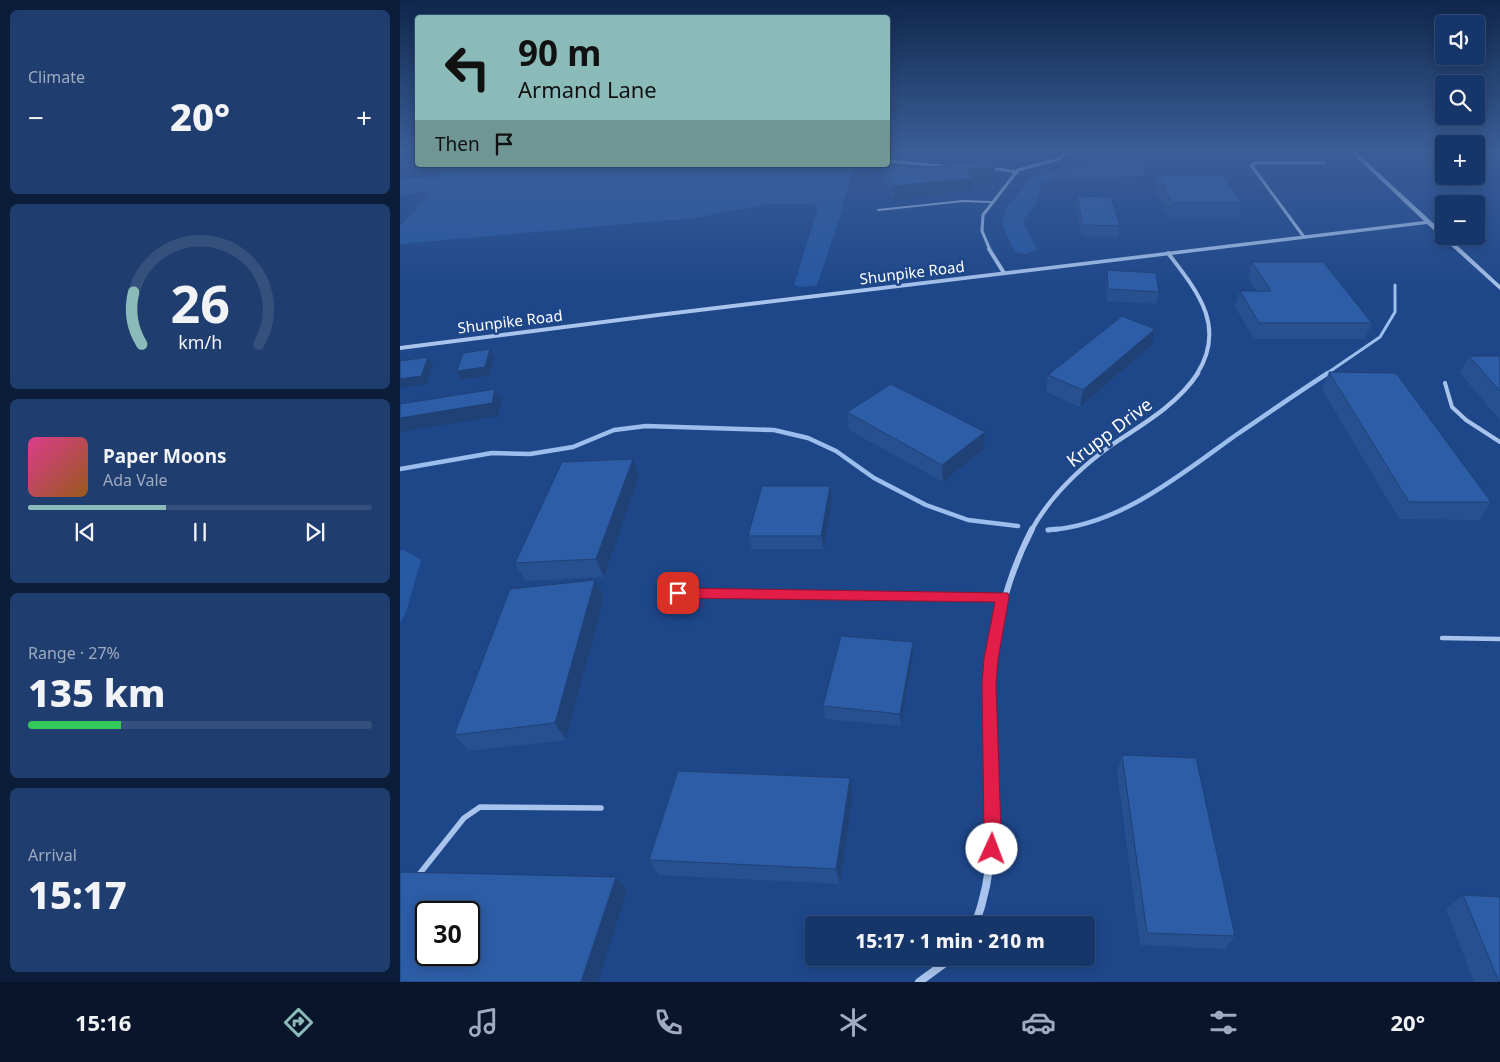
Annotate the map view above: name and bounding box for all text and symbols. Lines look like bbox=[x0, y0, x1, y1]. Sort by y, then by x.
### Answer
map controls bbox=[1435, 15, 1485, 245]
button: sound bbox=[1435, 15, 1485, 65]
text: 90 m bbox=[518, 29, 601, 76]
icon: left bbox=[435, 35, 500, 100]
text: Climate bbox=[28, 66, 85, 88]
text: Armand Lane bbox=[518, 74, 657, 104]
button: search bbox=[1435, 75, 1485, 125]
text: 20° bbox=[170, 90, 230, 142]
text: − bbox=[28, 98, 44, 136]
text: + bbox=[356, 98, 372, 136]
icon: arrive bbox=[490, 130, 518, 158]
text: Then bbox=[435, 131, 480, 157]
button: + bbox=[1435, 135, 1485, 185]
button: − bbox=[1435, 195, 1485, 245]
street label: Shunpike Road bbox=[858, 256, 966, 288]
text: 26 bbox=[170, 267, 230, 338]
street label: Shunpike Road bbox=[456, 305, 564, 337]
text: km/h bbox=[178, 330, 222, 354]
street label: Krupp Drive bbox=[1061, 392, 1157, 472]
text: Paper Moons bbox=[103, 443, 227, 469]
text: Ada Vale bbox=[103, 469, 168, 491]
icon: previous bbox=[71, 518, 99, 546]
icon: pause bbox=[186, 518, 214, 546]
icon: next bbox=[301, 518, 329, 546]
pin bbox=[657, 572, 699, 614]
icon: arrive bbox=[664, 579, 692, 607]
text: Range · 27% bbox=[28, 642, 120, 664]
text: 135 km bbox=[28, 666, 166, 718]
position arrow bbox=[965, 822, 1017, 874]
text: Arrival bbox=[28, 844, 77, 866]
text: 15:17 bbox=[28, 868, 127, 920]
speed limit sign: 30 bbox=[415, 901, 480, 966]
text: 15:17 · 1 min · 210 m bbox=[855, 928, 1045, 954]
icon: directions bbox=[281, 1005, 316, 1040]
icon: music bbox=[466, 1005, 501, 1040]
icon: phone bbox=[651, 1005, 686, 1040]
icon: climate bbox=[836, 1005, 871, 1040]
icon: car bbox=[1021, 1005, 1056, 1040]
icon: filters bbox=[1206, 1005, 1241, 1040]
text: 15:16 bbox=[75, 1007, 131, 1037]
text: 20° bbox=[1390, 1007, 1425, 1037]

